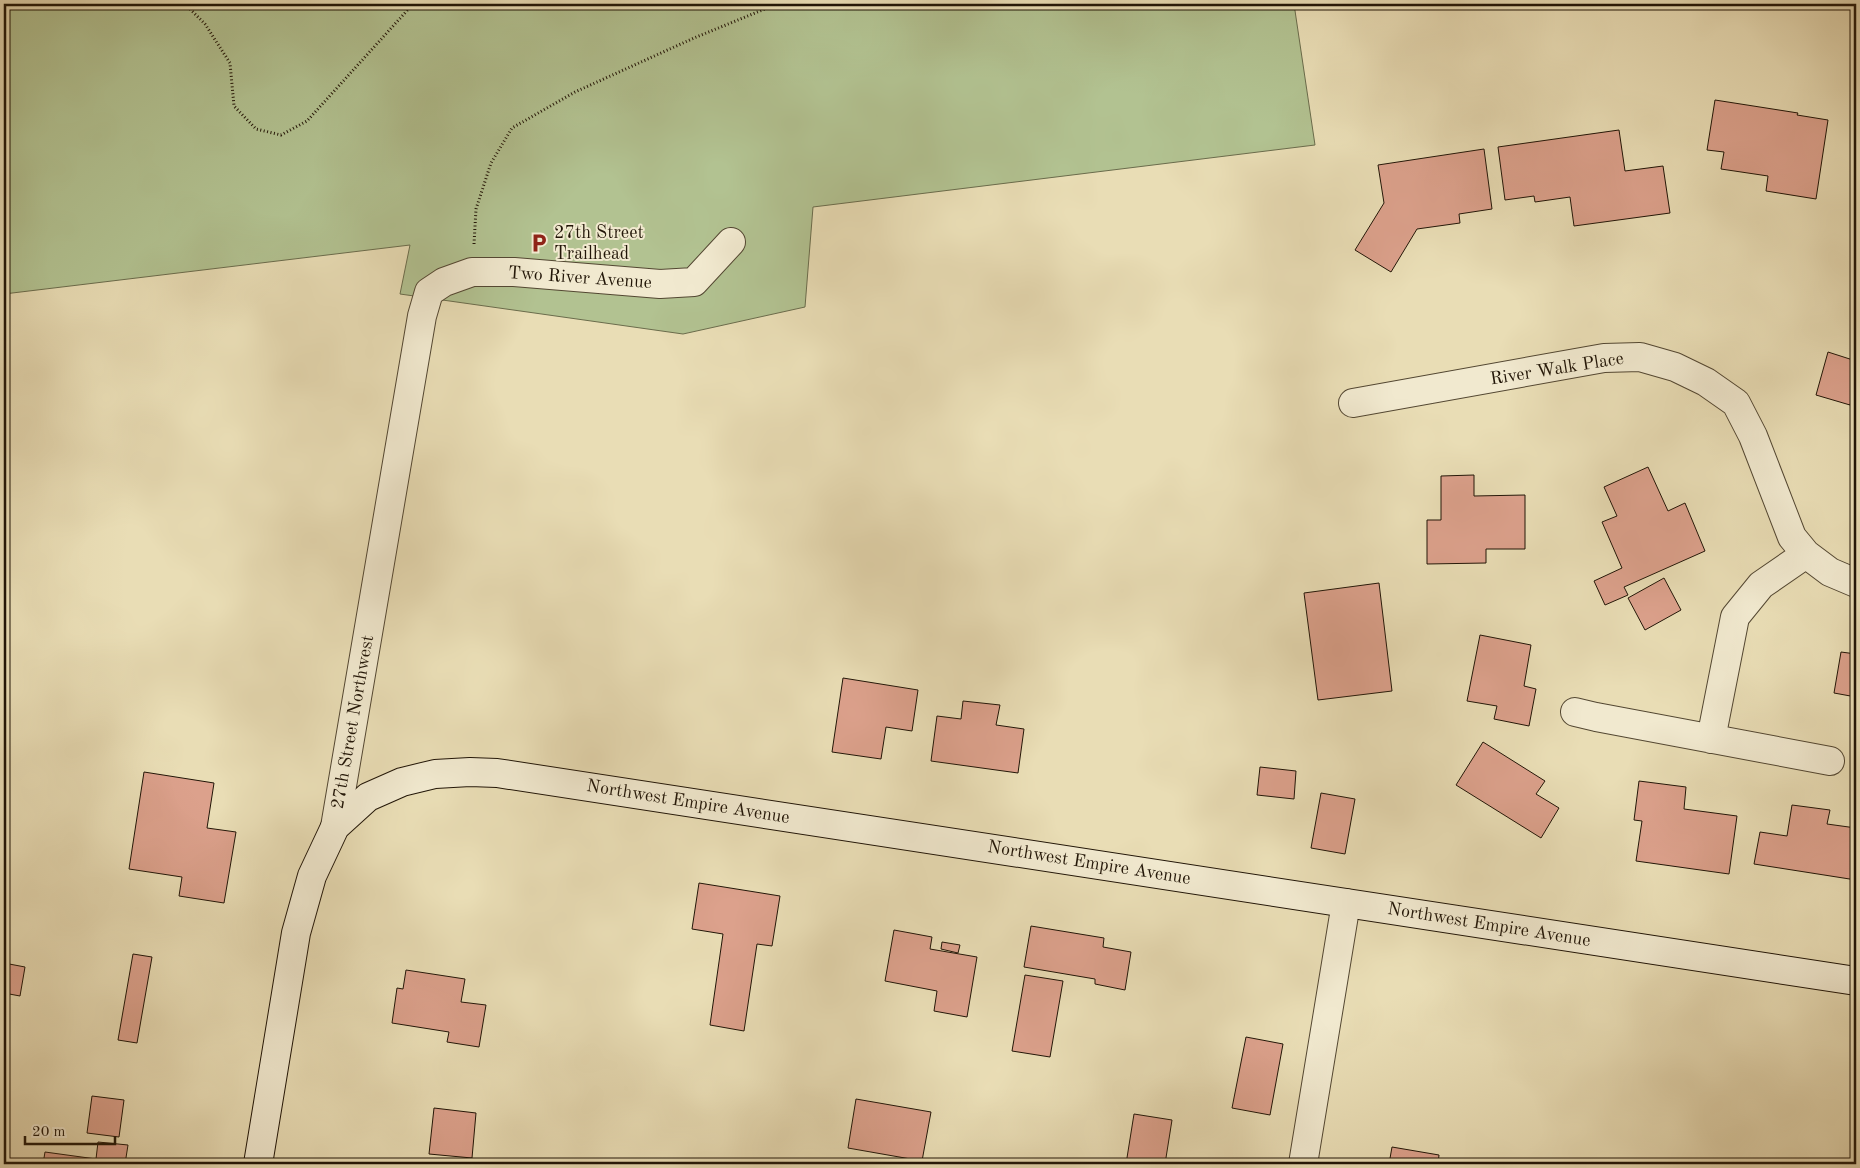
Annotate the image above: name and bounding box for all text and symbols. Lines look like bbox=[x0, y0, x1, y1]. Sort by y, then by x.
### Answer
place label: 27th Street Trailhead bbox=[554, 224, 644, 263]
parking icon: 27th Street Trailhead bbox=[528, 232, 550, 254]
street label: Two River Avenue bbox=[507, 264, 653, 292]
street label: River Walk Place bbox=[1489, 350, 1625, 388]
street label: 27th Street Northwest bbox=[329, 634, 377, 810]
street label: Northwest Empire Avenue bbox=[585, 777, 791, 827]
street label: Northwest Empire Avenue bbox=[986, 838, 1192, 888]
street label: Northwest Empire Avenue bbox=[1386, 900, 1592, 950]
scale bar bbox=[25, 1113, 115, 1145]
text: 20 m bbox=[32, 1125, 66, 1140]

